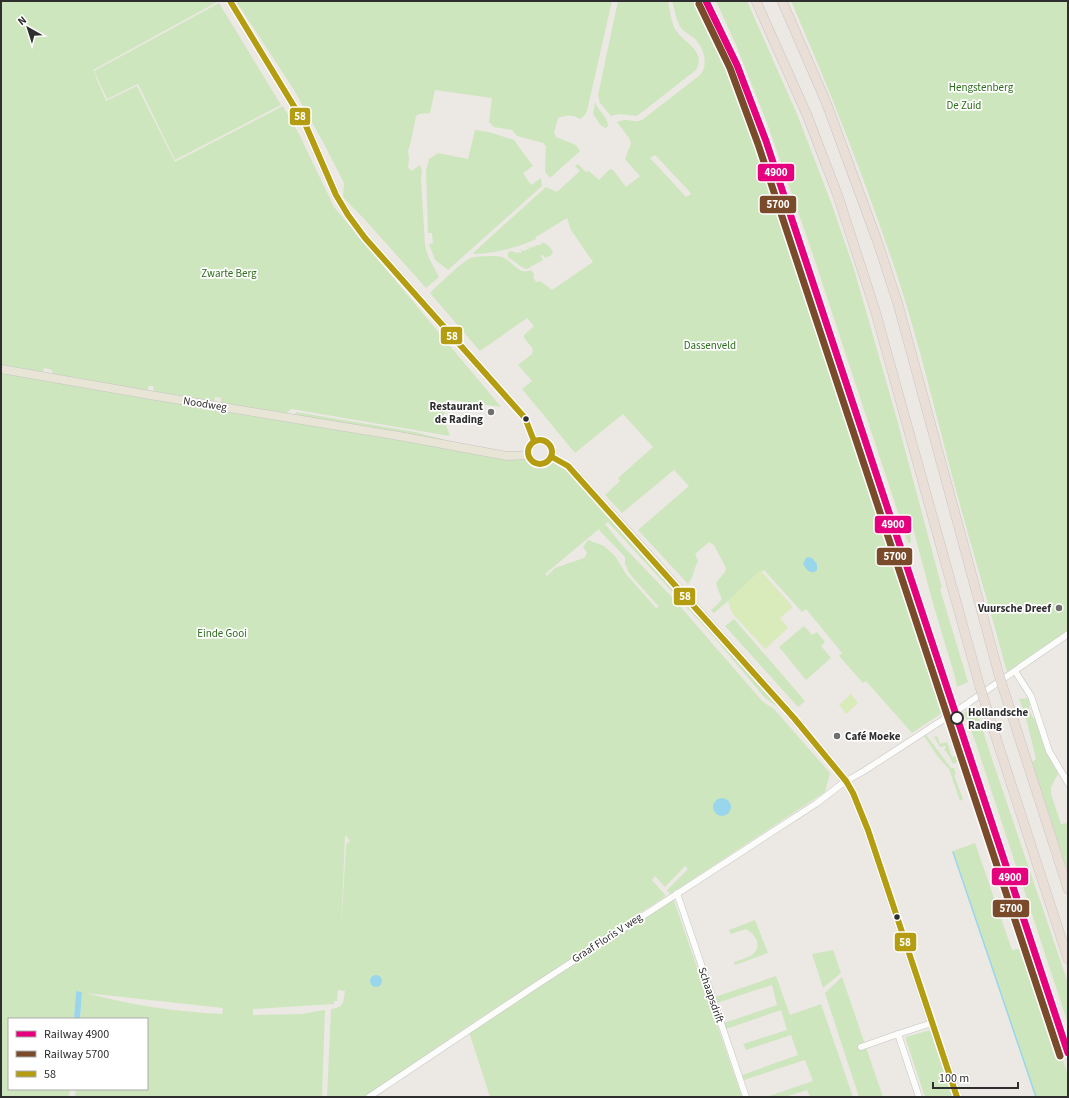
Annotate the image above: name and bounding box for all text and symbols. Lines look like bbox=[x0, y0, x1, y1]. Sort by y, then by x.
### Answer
north arrow bbox=[8, 8, 48, 48]
text: N bbox=[14, 12, 30, 29]
park label: Hengstenberg bbox=[949, 80, 1014, 95]
park label: De Zuid bbox=[947, 98, 981, 113]
line badge: 58 bbox=[289, 107, 311, 126]
text: 58 bbox=[294, 109, 306, 124]
line badge: 4900 bbox=[757, 163, 795, 182]
text: 4900 bbox=[764, 165, 788, 180]
line badge: 5700 bbox=[759, 195, 797, 214]
text: 5700 bbox=[766, 197, 790, 212]
park label: Zwarte Berg bbox=[201, 266, 257, 281]
line badge: 58 bbox=[440, 326, 463, 345]
text: 58 bbox=[446, 329, 458, 344]
park label: Dassenveld bbox=[684, 338, 736, 353]
street label: Noodweg bbox=[182, 393, 228, 415]
place label: Restaurant de Rading bbox=[430, 399, 484, 427]
marker: Restaurant de Rading bbox=[486, 407, 496, 417]
unlabelled marker bbox=[521, 414, 531, 424]
line badge: 4900 bbox=[874, 515, 912, 534]
text: 4900 bbox=[881, 517, 905, 532]
line badge: 5700 bbox=[876, 547, 913, 566]
text: 5700 bbox=[883, 549, 907, 564]
line badge: 58 bbox=[673, 587, 696, 606]
text: 58 bbox=[679, 589, 691, 604]
place label: Vuursche Dreef bbox=[977, 601, 1052, 616]
marker: Vuursche Dreef bbox=[1054, 603, 1064, 613]
park label: Einde Gooi bbox=[197, 626, 247, 641]
place label: Hollandsche Rading bbox=[968, 705, 1029, 733]
marker: Hollandsche Rading bbox=[950, 711, 964, 725]
place label: Café Moeke bbox=[845, 729, 901, 744]
marker: Café Moeke bbox=[832, 731, 842, 741]
line badge: 4900 bbox=[991, 867, 1029, 886]
text: 4900 bbox=[998, 870, 1022, 885]
line badge: 5700 bbox=[992, 899, 1030, 918]
text: 5700 bbox=[999, 901, 1023, 916]
street label: Graaf Floris V weg bbox=[569, 909, 645, 966]
unlabelled marker bbox=[892, 912, 902, 922]
line badge: 58 bbox=[894, 932, 917, 952]
text: 58 bbox=[899, 935, 911, 950]
street label: Schaapsdrift bbox=[694, 965, 728, 1025]
legend bbox=[8, 1018, 148, 1090]
text: Railway 4900 bbox=[44, 1026, 109, 1043]
text: Railway 5700 bbox=[44, 1046, 109, 1063]
scale bar bbox=[933, 1064, 1018, 1090]
text: 58 bbox=[44, 1066, 56, 1083]
text: 100 m bbox=[939, 1070, 969, 1087]

